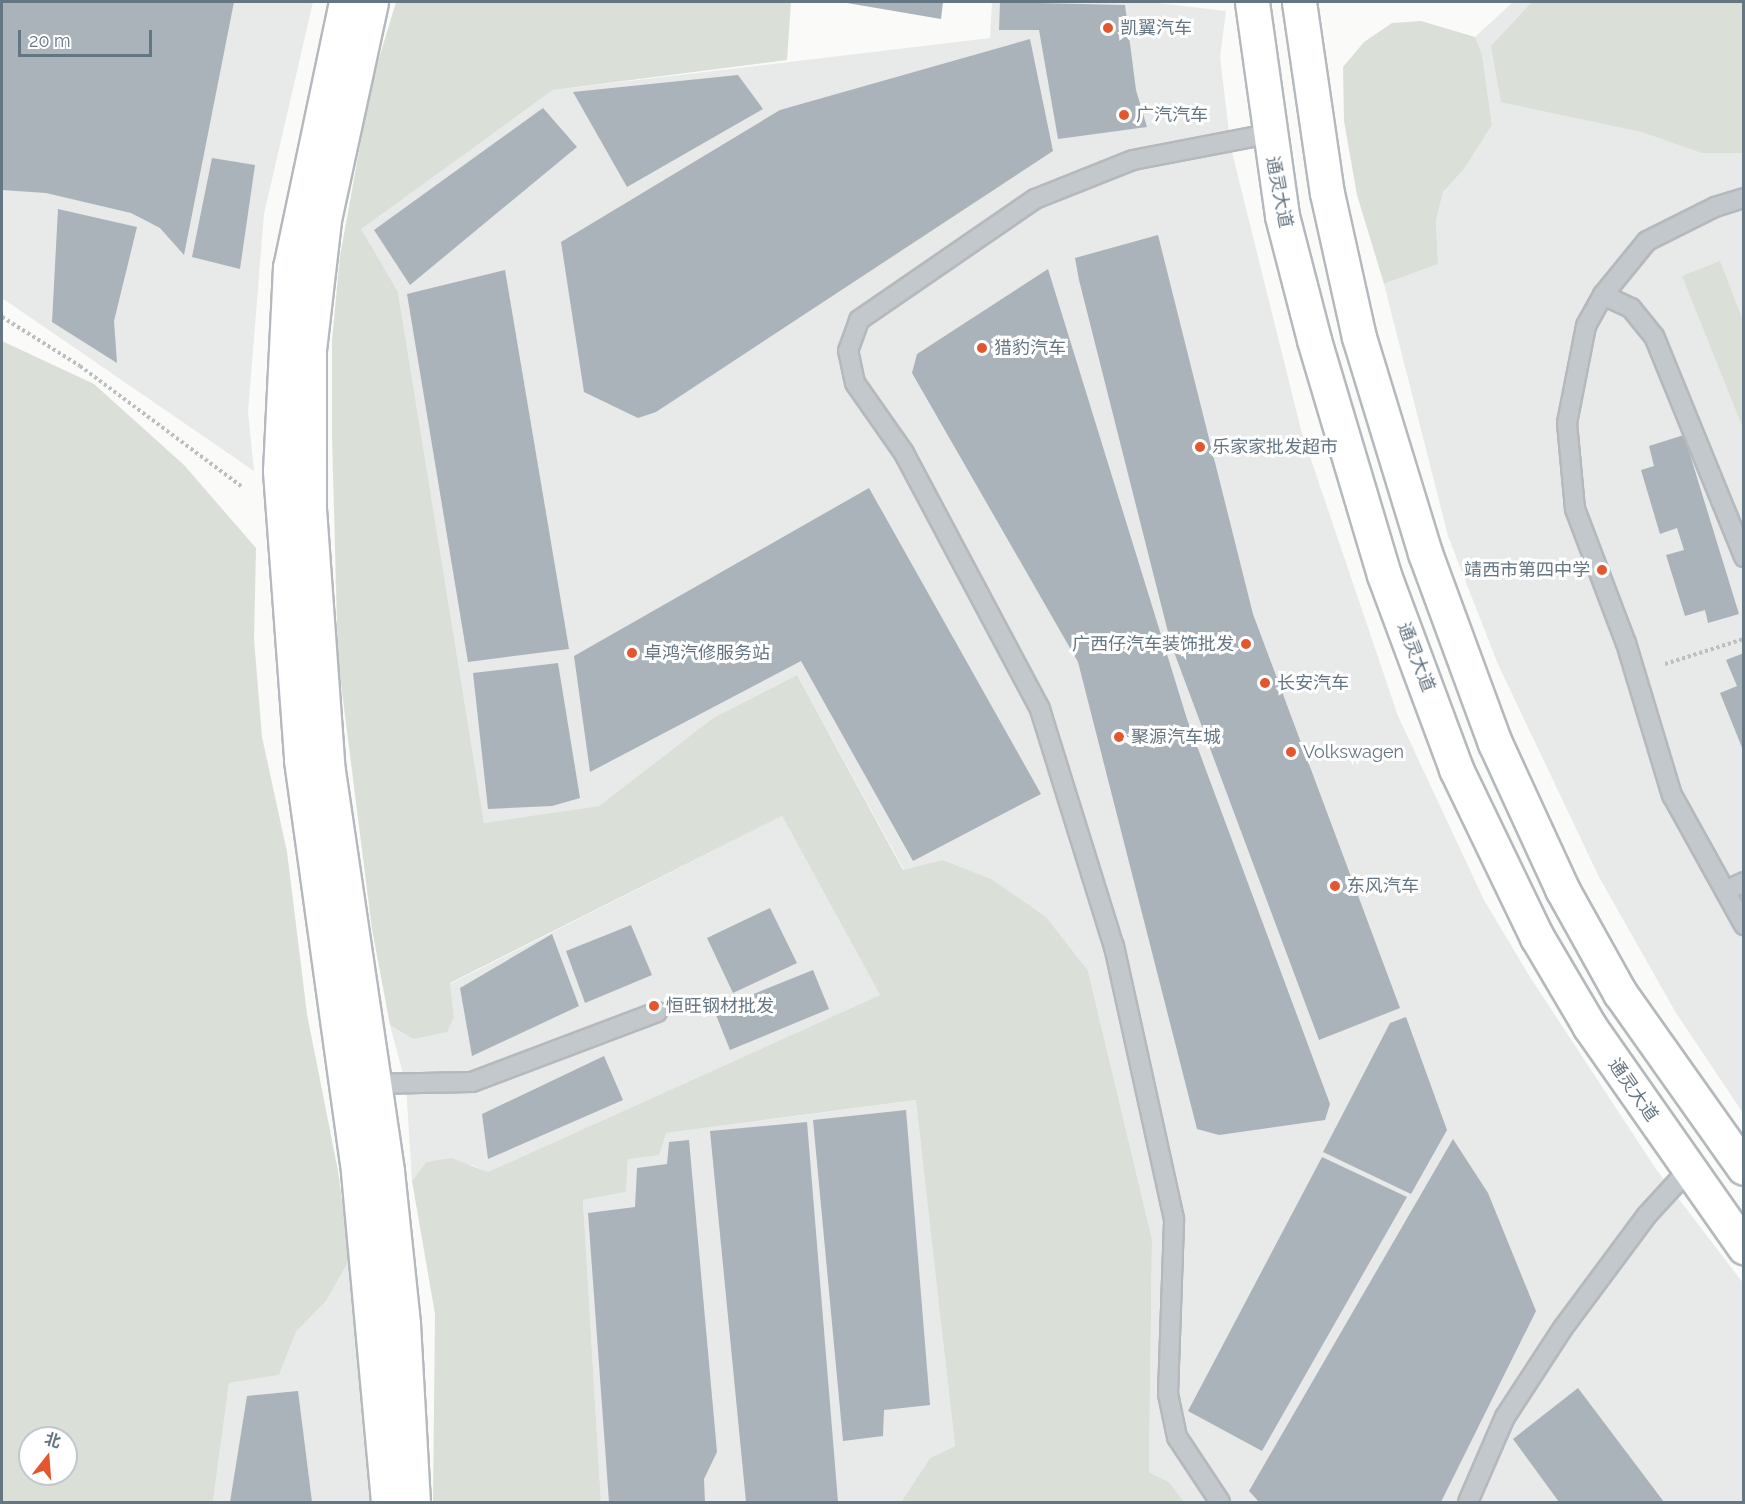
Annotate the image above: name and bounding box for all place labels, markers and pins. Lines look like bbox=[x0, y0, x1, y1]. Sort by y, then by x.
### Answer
place label: 凯翼汽车 bbox=[1120, 17, 1192, 39]
marker: 凯翼汽车 bbox=[1101, 21, 1115, 35]
place label: 广汽汽车 bbox=[1136, 104, 1208, 126]
marker: 广汽汽车 bbox=[1117, 108, 1131, 122]
place label: 猎豹汽车 bbox=[994, 337, 1066, 359]
marker: 猎豹汽车 bbox=[975, 341, 989, 355]
place label: 乐家家批发超市 bbox=[1212, 436, 1338, 458]
marker: 乐家家批发超市 bbox=[1193, 440, 1207, 454]
place label: 靖西市第四中学 bbox=[1464, 559, 1590, 581]
marker: 靖西市第四中学 bbox=[1595, 563, 1609, 577]
place label: 广西仔汽车装饰批发 bbox=[1072, 633, 1234, 655]
marker: 广西仔汽车装饰批发 bbox=[1239, 637, 1253, 651]
place label: 卓鸿汽修服务站 bbox=[644, 642, 770, 664]
marker: 卓鸿汽修服务站 bbox=[625, 646, 639, 660]
place label: 长安汽车 bbox=[1277, 672, 1349, 694]
marker: 长安汽车 bbox=[1258, 676, 1272, 690]
place label: 聚源汽车城 bbox=[1131, 726, 1221, 748]
marker: 聚源汽车城 bbox=[1112, 730, 1126, 744]
place label: Volkswagen bbox=[1303, 741, 1404, 763]
marker: Volkswagen bbox=[1284, 745, 1298, 759]
place label: 东风汽车 bbox=[1347, 875, 1419, 897]
marker: 东风汽车 bbox=[1328, 879, 1342, 893]
place label: 恒旺钢材批发 bbox=[666, 995, 774, 1017]
marker: 恒旺钢材批发 bbox=[647, 999, 661, 1013]

